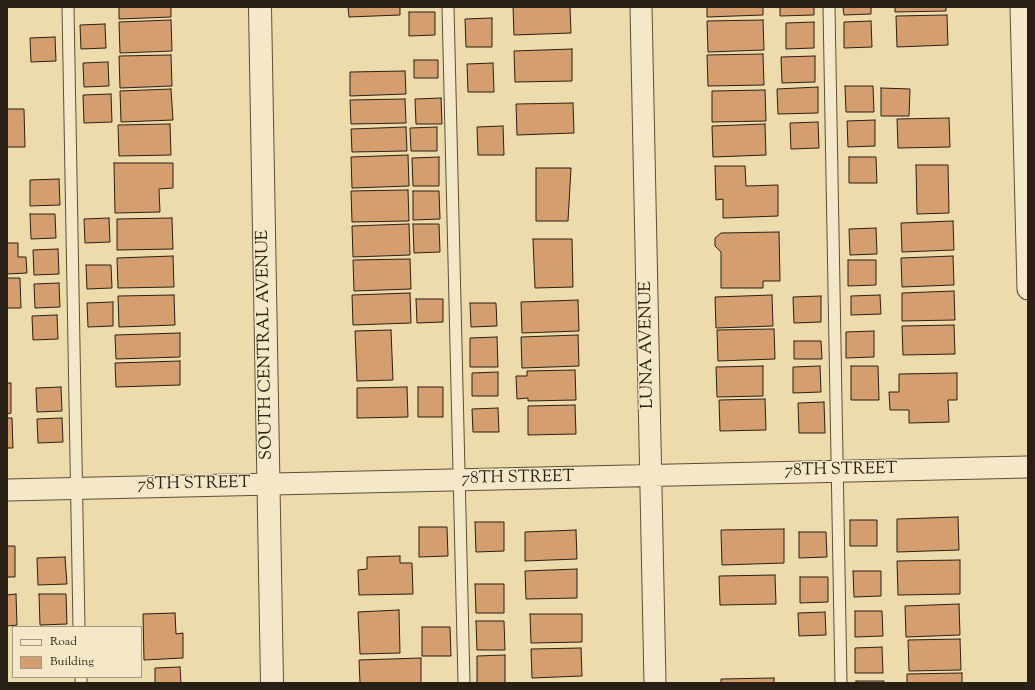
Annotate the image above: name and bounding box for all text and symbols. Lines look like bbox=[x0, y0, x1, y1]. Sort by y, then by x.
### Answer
street label: SOUTH CENTRAL AVENUE bbox=[254, 230, 278, 460]
street label: LUNA AVENUE bbox=[637, 281, 659, 409]
street label: 78TH STREET bbox=[784, 460, 898, 482]
street label: 78TH STREET bbox=[461, 468, 575, 490]
street label: 78TH STREET bbox=[137, 474, 251, 496]
legend bbox=[12, 626, 142, 678]
text: Road bbox=[50, 633, 77, 651]
text: Building bbox=[50, 653, 94, 671]

